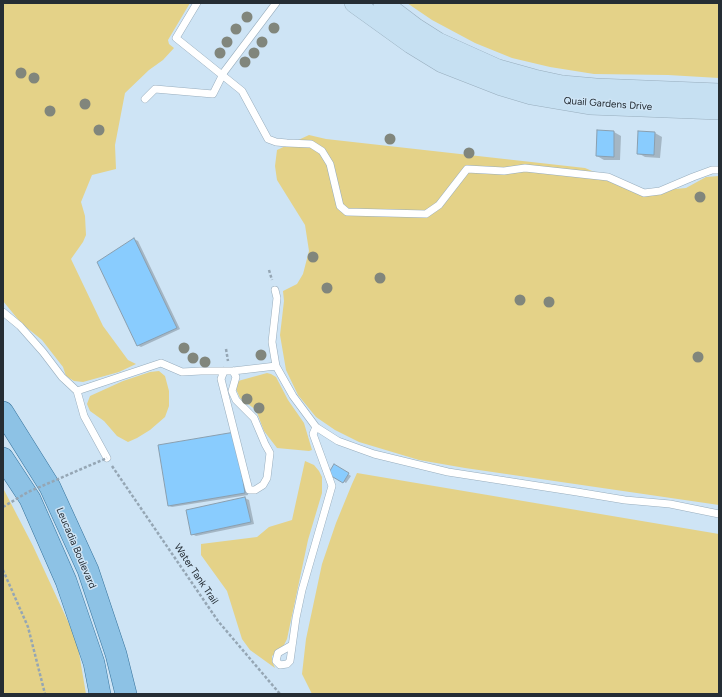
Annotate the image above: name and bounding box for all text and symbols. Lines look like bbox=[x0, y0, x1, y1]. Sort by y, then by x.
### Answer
street label: Quail Gardens Drive bbox=[563, 95, 653, 113]
street label: Leucadia Boulevard bbox=[53, 506, 99, 590]
street label: Water Tank Trail bbox=[171, 541, 221, 607]

